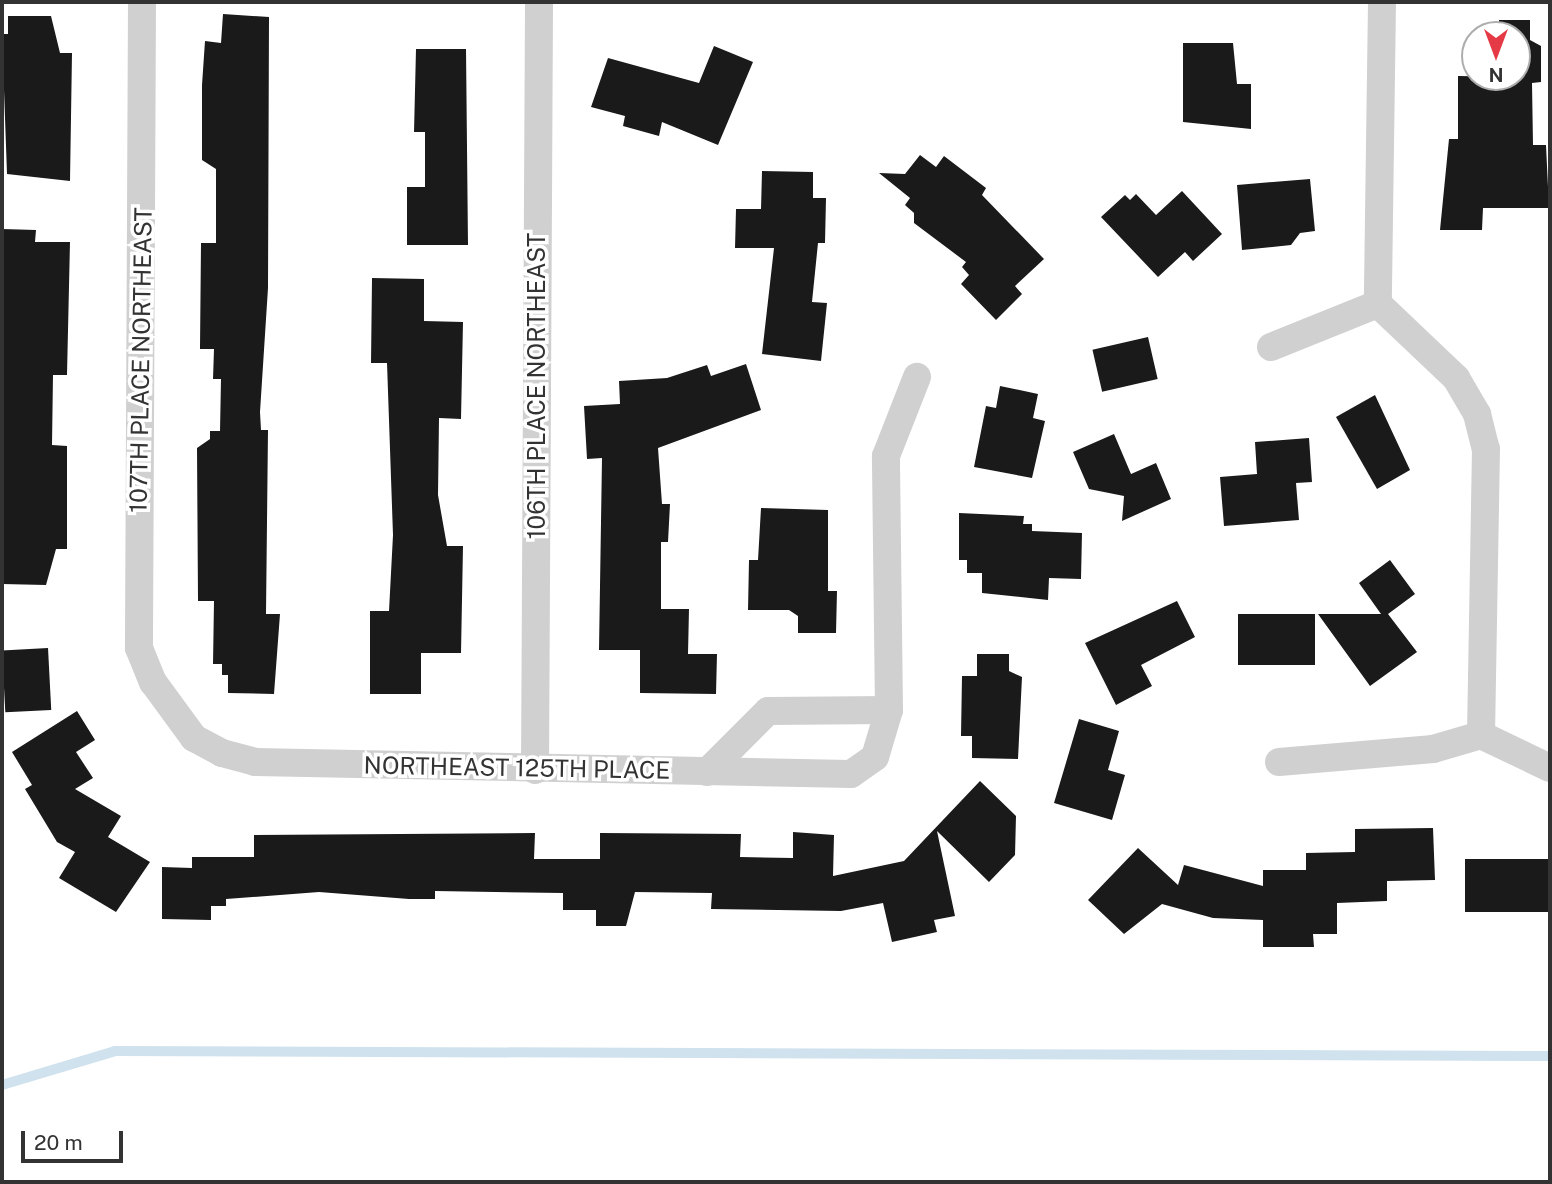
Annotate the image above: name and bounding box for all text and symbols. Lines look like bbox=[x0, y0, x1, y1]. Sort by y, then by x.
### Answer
north arrow bbox=[1461, 21, 1531, 91]
text: N bbox=[1489, 64, 1503, 86]
street label: 107TH PLACE NORTHEAST bbox=[124, 207, 158, 513]
street label: 106TH PLACE NORTHEAST bbox=[523, 233, 551, 539]
street label: NORTHEAST 125TH PLACE bbox=[364, 751, 670, 785]
scale bar bbox=[24, 1118, 126, 1162]
text: 20 m bbox=[34, 1130, 83, 1155]

